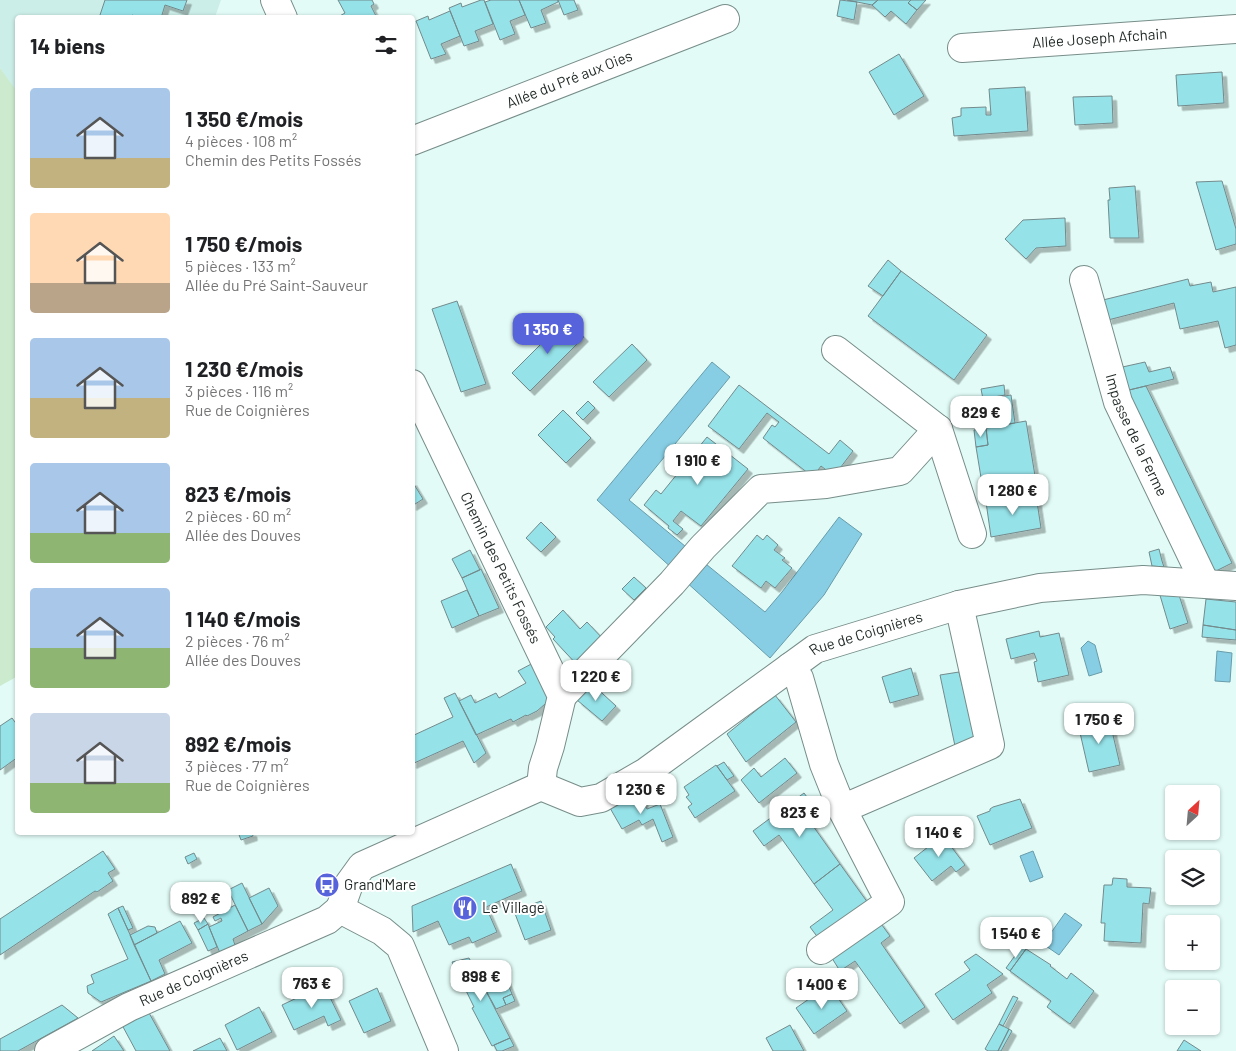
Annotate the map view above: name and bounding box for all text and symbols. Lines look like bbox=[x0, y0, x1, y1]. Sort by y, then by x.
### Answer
street label: Allée Joseph Afchain bbox=[1031, 24, 1168, 51]
icon: filters bbox=[372, 31, 400, 59]
text: 14 biens bbox=[30, 33, 105, 58]
street label: Allée du Pré aux Oies bbox=[504, 46, 635, 111]
text: 1 350 €/mois bbox=[185, 106, 303, 131]
icon: home bbox=[70, 108, 130, 168]
text: 4 pièces · 108 m² bbox=[185, 131, 297, 150]
text: Chemin des Petits Fossés bbox=[185, 150, 362, 169]
text: 1 750 €/mois bbox=[185, 231, 302, 256]
icon: home bbox=[70, 233, 130, 293]
text: 5 pièces · 133 m² bbox=[185, 256, 296, 275]
text: Allée du Pré Saint-Sauveur bbox=[185, 275, 368, 294]
pin: 1 350 € bbox=[502, 312, 594, 355]
text: 1 350 € bbox=[524, 319, 572, 338]
text: 1 230 €/mois bbox=[185, 356, 303, 381]
icon: home bbox=[70, 358, 130, 418]
street label: Impasse de la Ferme bbox=[1103, 371, 1172, 499]
text: 3 pièces · 116 m² bbox=[185, 381, 293, 400]
pin: 829 € bbox=[946, 396, 1016, 438]
text: Rue de Coignières bbox=[185, 400, 310, 419]
text: 829 € bbox=[961, 402, 1001, 421]
pin: 1 910 € bbox=[652, 444, 744, 486]
text: 1 910 € bbox=[675, 450, 721, 469]
pin: 1 280 € bbox=[967, 474, 1059, 516]
text: 1 280 € bbox=[989, 480, 1037, 499]
text: 823 €/mois bbox=[185, 481, 291, 506]
icon: home bbox=[70, 483, 130, 543]
street label: Chemin des Petits Fossés bbox=[457, 489, 545, 646]
text: 2 pièces · 60 m² bbox=[185, 506, 291, 525]
text: Allée des Douves bbox=[185, 525, 301, 544]
text: 1 140 €/mois bbox=[185, 606, 301, 631]
street label: Rue de Coignières bbox=[805, 607, 924, 658]
icon: home bbox=[70, 608, 130, 668]
text: 2 pièces · 76 m² bbox=[185, 631, 290, 650]
text: Allée des Douves bbox=[185, 650, 301, 669]
pin: 1 220 € bbox=[550, 660, 642, 702]
text: 1 220 € bbox=[571, 666, 621, 685]
pin: 1 750 € bbox=[1053, 702, 1145, 745]
text: 1 750 € bbox=[1075, 709, 1123, 728]
text: 892 €/mois bbox=[185, 731, 291, 756]
icon: home bbox=[70, 733, 130, 793]
text: 3 pièces · 77 m² bbox=[185, 756, 289, 775]
pin: 1 230 € bbox=[595, 772, 687, 815]
text: Rue de Coignières bbox=[185, 775, 310, 794]
text: 1 230 € bbox=[617, 779, 665, 798]
north arrow bbox=[1165, 785, 1220, 840]
map controls bbox=[1165, 785, 1220, 1035]
pin: 823 € bbox=[765, 796, 835, 838]
text: 823 € bbox=[780, 802, 820, 821]
pin: 1 140 € bbox=[893, 816, 985, 858]
text: 1 140 € bbox=[916, 822, 962, 841]
button: layers bbox=[1165, 850, 1220, 905]
bus stop icon: Grand'Mare bbox=[314, 872, 340, 898]
place label: Grand'Mare bbox=[344, 875, 416, 893]
pin: 892 € bbox=[166, 882, 236, 924]
text: 892 € bbox=[181, 888, 221, 907]
restaurant icon: Le Village bbox=[452, 895, 478, 921]
place label: Le Village bbox=[482, 898, 545, 916]
button: + bbox=[1165, 915, 1220, 970]
pin: 1 540 € bbox=[970, 916, 1062, 959]
text: 1 540 € bbox=[991, 923, 1041, 942]
street label: Rue de Coignières bbox=[136, 946, 251, 1009]
pin: 898 € bbox=[446, 960, 516, 1002]
pin: 763 € bbox=[277, 966, 347, 1009]
text: 898 € bbox=[461, 966, 501, 985]
pin: 1 400 € bbox=[776, 968, 868, 1010]
text: 763 € bbox=[293, 973, 331, 992]
text: 1 400 € bbox=[797, 974, 847, 993]
button: − bbox=[1165, 980, 1220, 1035]

